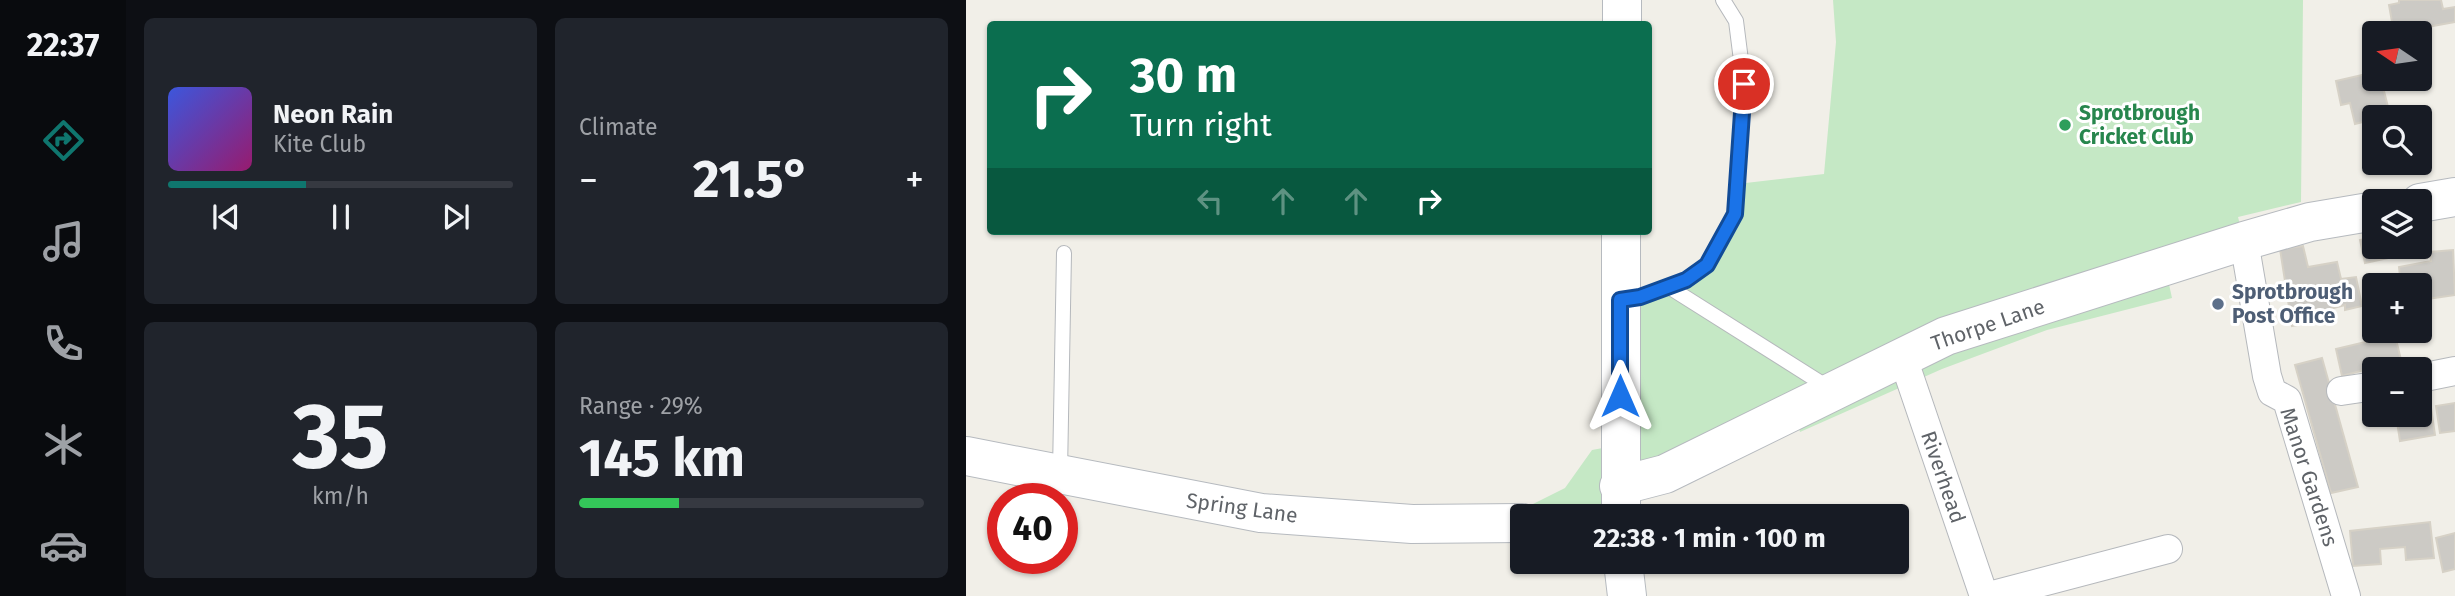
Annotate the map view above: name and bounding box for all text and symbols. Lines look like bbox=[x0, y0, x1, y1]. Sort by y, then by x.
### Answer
north arrow bbox=[2362, 21, 2432, 91]
map controls bbox=[2362, 21, 2432, 427]
text: 22:37 bbox=[27, 26, 99, 64]
text: 30 m bbox=[1130, 46, 1237, 105]
icon: right bbox=[1015, 49, 1106, 140]
pin bbox=[1714, 54, 1774, 114]
icon: arrive bbox=[1725, 65, 1763, 103]
text: Neon Rain bbox=[273, 99, 393, 130]
place label: Sprotbrough Cricket Club bbox=[2079, 100, 2200, 150]
button: search bbox=[2362, 105, 2432, 175]
text: Turn right bbox=[1130, 106, 1272, 144]
text: Climate bbox=[579, 113, 658, 141]
icon: directions bbox=[39, 116, 88, 165]
marker: Sprotbrough Cricket Club bbox=[2057, 117, 2073, 133]
text: Kite Club bbox=[273, 130, 366, 158]
text: 21.5° bbox=[693, 148, 810, 211]
text: − bbox=[579, 157, 598, 203]
text: + bbox=[905, 157, 924, 203]
icon: left bbox=[1191, 182, 1229, 220]
icon: ahead bbox=[1264, 182, 1302, 220]
icon: ahead bbox=[1337, 182, 1375, 220]
icon: right bbox=[1410, 182, 1448, 220]
button: layers bbox=[2362, 189, 2432, 259]
icon: previous bbox=[207, 198, 245, 236]
icon: pause bbox=[322, 198, 360, 236]
icon: next bbox=[437, 198, 475, 236]
icon: music bbox=[39, 217, 88, 266]
button: + bbox=[2362, 273, 2432, 343]
place label: Sprotbrough Post Office bbox=[2232, 279, 2353, 329]
street label: Thorpe Lane bbox=[1928, 293, 2048, 357]
marker: Sprotbrough Post Office bbox=[2210, 296, 2226, 312]
icon: phone bbox=[39, 319, 88, 368]
button: − bbox=[2362, 357, 2432, 427]
position arrow bbox=[1583, 359, 1657, 433]
text: 35 bbox=[292, 382, 389, 491]
text: Range · 29% bbox=[579, 392, 703, 420]
street label: Manor Gardens bbox=[2274, 404, 2344, 550]
icon: climate bbox=[39, 420, 88, 469]
text: 145 km bbox=[579, 427, 745, 490]
street label: Riverhead bbox=[1915, 427, 1971, 527]
text: km/h bbox=[312, 482, 369, 510]
speed limit sign: 40 bbox=[987, 483, 1078, 574]
street label: Spring Lane bbox=[1185, 487, 1299, 529]
icon: car bbox=[39, 521, 88, 570]
text: 22:38 · 1 min · 100 m bbox=[1593, 523, 1826, 554]

